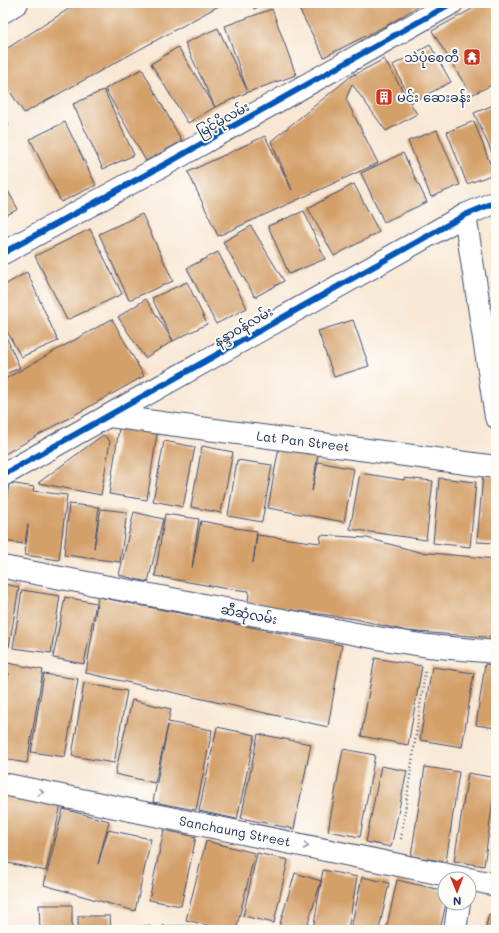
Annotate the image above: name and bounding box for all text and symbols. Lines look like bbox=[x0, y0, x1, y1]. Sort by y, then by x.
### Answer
temple icon: သဲပုံစေတီ bbox=[462, 47, 482, 67]
place label: သဲပုံစေတီ bbox=[404, 48, 459, 68]
building icon: မင်း ဆေးခန်း bbox=[374, 87, 394, 107]
place label: မင်း ဆေးခန်း bbox=[397, 88, 471, 108]
street label: မြင့်မိုလမ်း bbox=[194, 97, 253, 142]
street label: နန္ဒာ၀န်လမ်း bbox=[210, 302, 277, 352]
street label: Lat Pan Street bbox=[256, 426, 351, 455]
street label: ဆီဆုံလမ်း bbox=[219, 600, 279, 630]
one-way arrow bbox=[38, 787, 44, 796]
street label: Sanchaung Street bbox=[178, 811, 292, 850]
one-way arrow bbox=[303, 841, 309, 849]
north arrow bbox=[437, 871, 477, 911]
text: N bbox=[453, 894, 461, 909]

